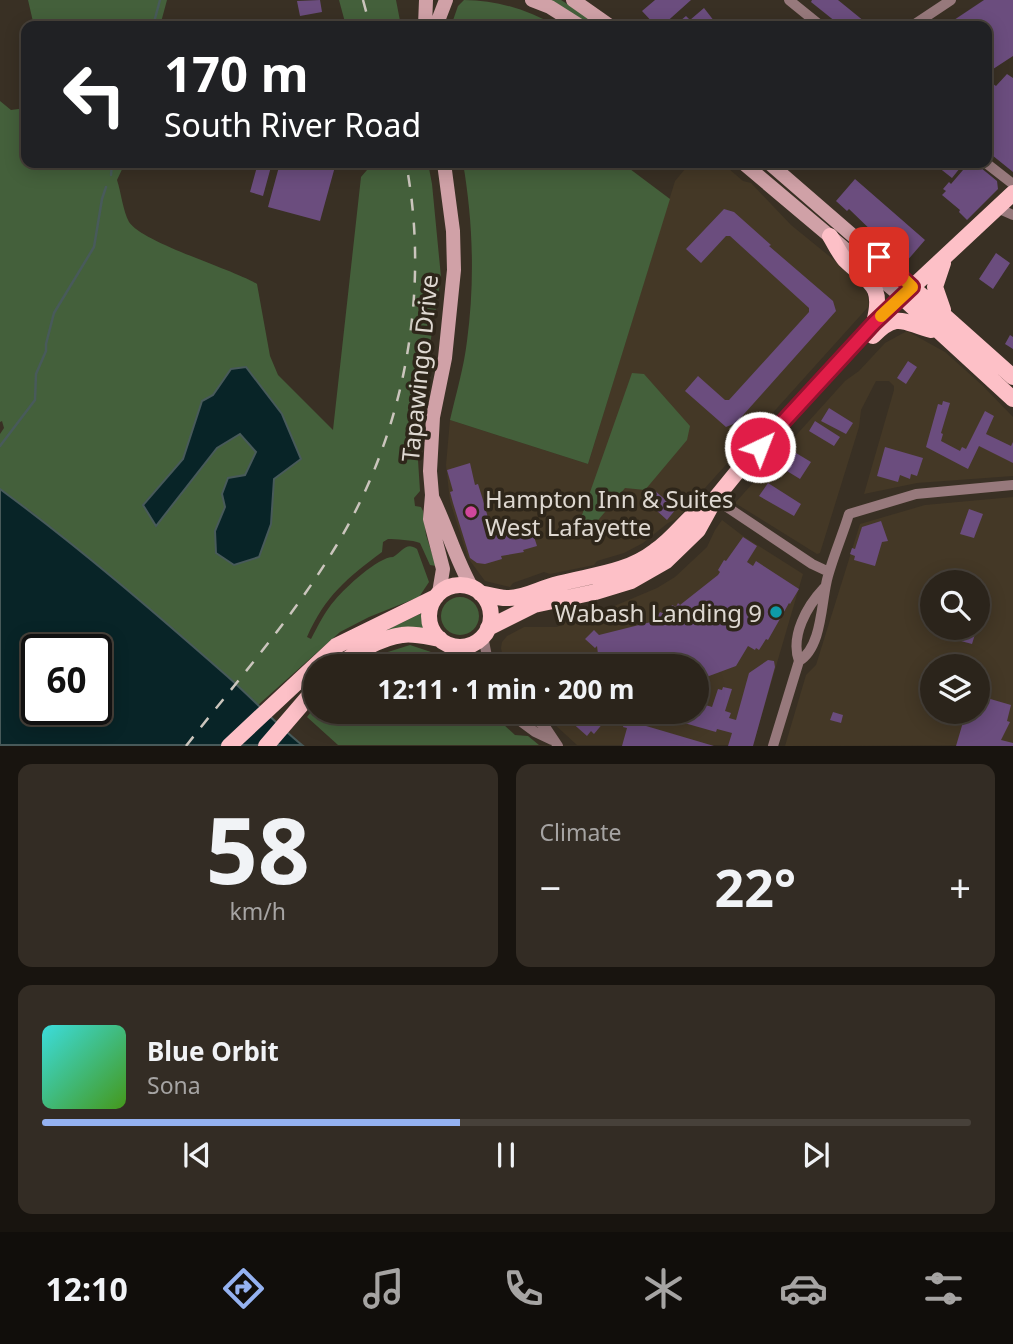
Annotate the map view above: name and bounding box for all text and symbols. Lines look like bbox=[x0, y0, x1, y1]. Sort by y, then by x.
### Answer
text: 170 m bbox=[164, 40, 309, 106]
icon: left bbox=[49, 49, 140, 140]
text: South River Road bbox=[164, 103, 421, 146]
pin bbox=[849, 227, 909, 287]
icon: arrive bbox=[860, 238, 898, 276]
street label: Tapawingo Drive bbox=[393, 273, 445, 463]
position arrow bbox=[723, 410, 797, 484]
place label: Hampton Inn & Suites West Lafayette bbox=[485, 482, 733, 543]
marker: Hampton Inn & Suites West Lafayette bbox=[463, 504, 479, 520]
map controls bbox=[920, 570, 990, 724]
button: search bbox=[920, 570, 990, 640]
place label: Wabash Landing 9 bbox=[555, 596, 762, 629]
marker: Wabash Landing 9 bbox=[768, 604, 784, 620]
speed limit sign: 60 bbox=[21, 634, 112, 725]
button: layers bbox=[920, 654, 990, 724]
text: 12:11 · 1 min · 200 m bbox=[378, 671, 634, 707]
text: 58 bbox=[206, 787, 310, 911]
text: Climate bbox=[540, 816, 622, 848]
text: 22° bbox=[714, 851, 796, 922]
text: − bbox=[540, 861, 561, 913]
text: + bbox=[949, 861, 971, 913]
text: km/h bbox=[229, 895, 286, 927]
text: Blue Orbit bbox=[147, 1033, 279, 1069]
text: Sona bbox=[147, 1069, 201, 1101]
icon: previous bbox=[178, 1136, 216, 1174]
icon: pause bbox=[487, 1136, 525, 1174]
icon: next bbox=[797, 1136, 835, 1174]
icon: directions bbox=[219, 1264, 268, 1313]
icon: music bbox=[359, 1264, 408, 1313]
icon: phone bbox=[499, 1264, 548, 1313]
icon: climate bbox=[639, 1264, 688, 1313]
icon: car bbox=[779, 1264, 828, 1313]
icon: filters bbox=[919, 1264, 968, 1313]
text: 12:10 bbox=[45, 1267, 128, 1310]

